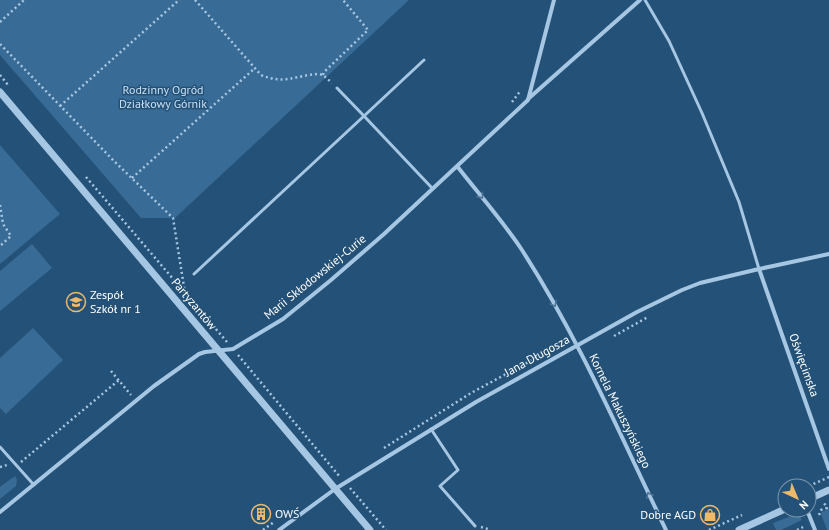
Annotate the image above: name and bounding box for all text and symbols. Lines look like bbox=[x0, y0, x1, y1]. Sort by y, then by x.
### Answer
park label: Rodzinny Ogród Działkowy Górnik bbox=[119, 82, 207, 111]
one-way arrow bbox=[477, 191, 484, 199]
street label: Marii Skłodowskiej-Curie bbox=[261, 231, 369, 322]
street label: Partyzantów bbox=[168, 275, 221, 333]
place label: Zespół Szkół nr 1 bbox=[90, 287, 141, 316]
school or university icon: Zespół Szkół nr 1 bbox=[65, 291, 87, 313]
one-way arrow bbox=[549, 299, 557, 307]
street label: Jana Długosza bbox=[501, 331, 572, 380]
street label: Oświęcimska bbox=[786, 331, 823, 399]
street label: Kornela Makuszyńskiego bbox=[586, 351, 655, 470]
north arrow bbox=[777, 478, 817, 518]
one-way arrow bbox=[646, 492, 654, 499]
text: N bbox=[796, 498, 811, 513]
building icon: OWŚ bbox=[250, 503, 272, 525]
shop icon: Dobre AGD bbox=[699, 504, 721, 526]
place label: OWŚ bbox=[275, 506, 299, 521]
place label: Dobre AGD bbox=[640, 507, 696, 522]

